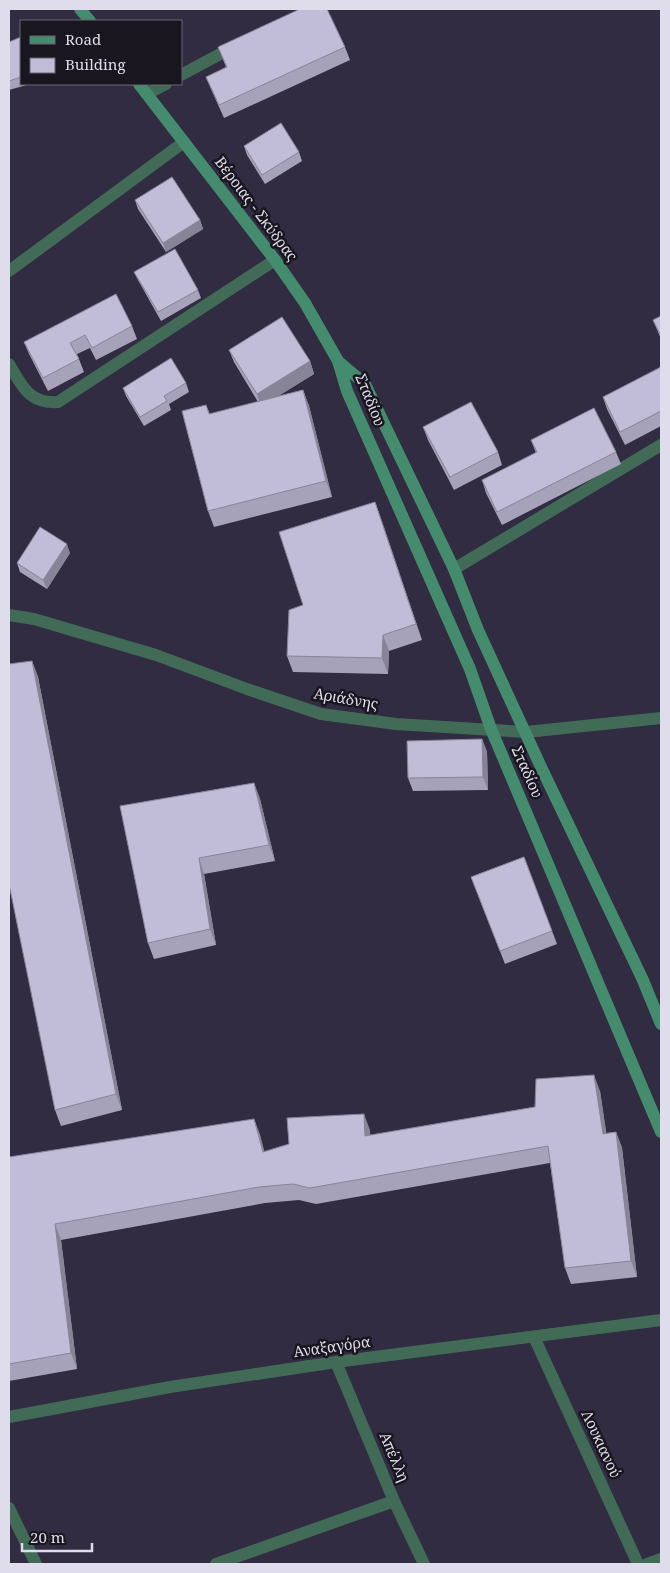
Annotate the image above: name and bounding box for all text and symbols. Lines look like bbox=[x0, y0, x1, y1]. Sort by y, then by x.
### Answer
legend bbox=[20, 20, 182, 85]
text: Road bbox=[65, 29, 101, 49]
text: Building bbox=[65, 54, 126, 74]
street label: Βέροιας - Σκύδρας bbox=[211, 152, 303, 265]
street label: Σταδίου bbox=[351, 370, 390, 429]
street label: Αριάδνης bbox=[312, 683, 380, 714]
street label: Σταδίου bbox=[508, 743, 548, 801]
street label: Αναξαγόρα bbox=[292, 1331, 372, 1361]
street label: Λουκιανού bbox=[577, 1406, 626, 1481]
street label: Απέλλη bbox=[375, 1429, 414, 1485]
scale bar bbox=[22, 1520, 92, 1552]
text: 20 m bbox=[30, 1527, 65, 1547]

